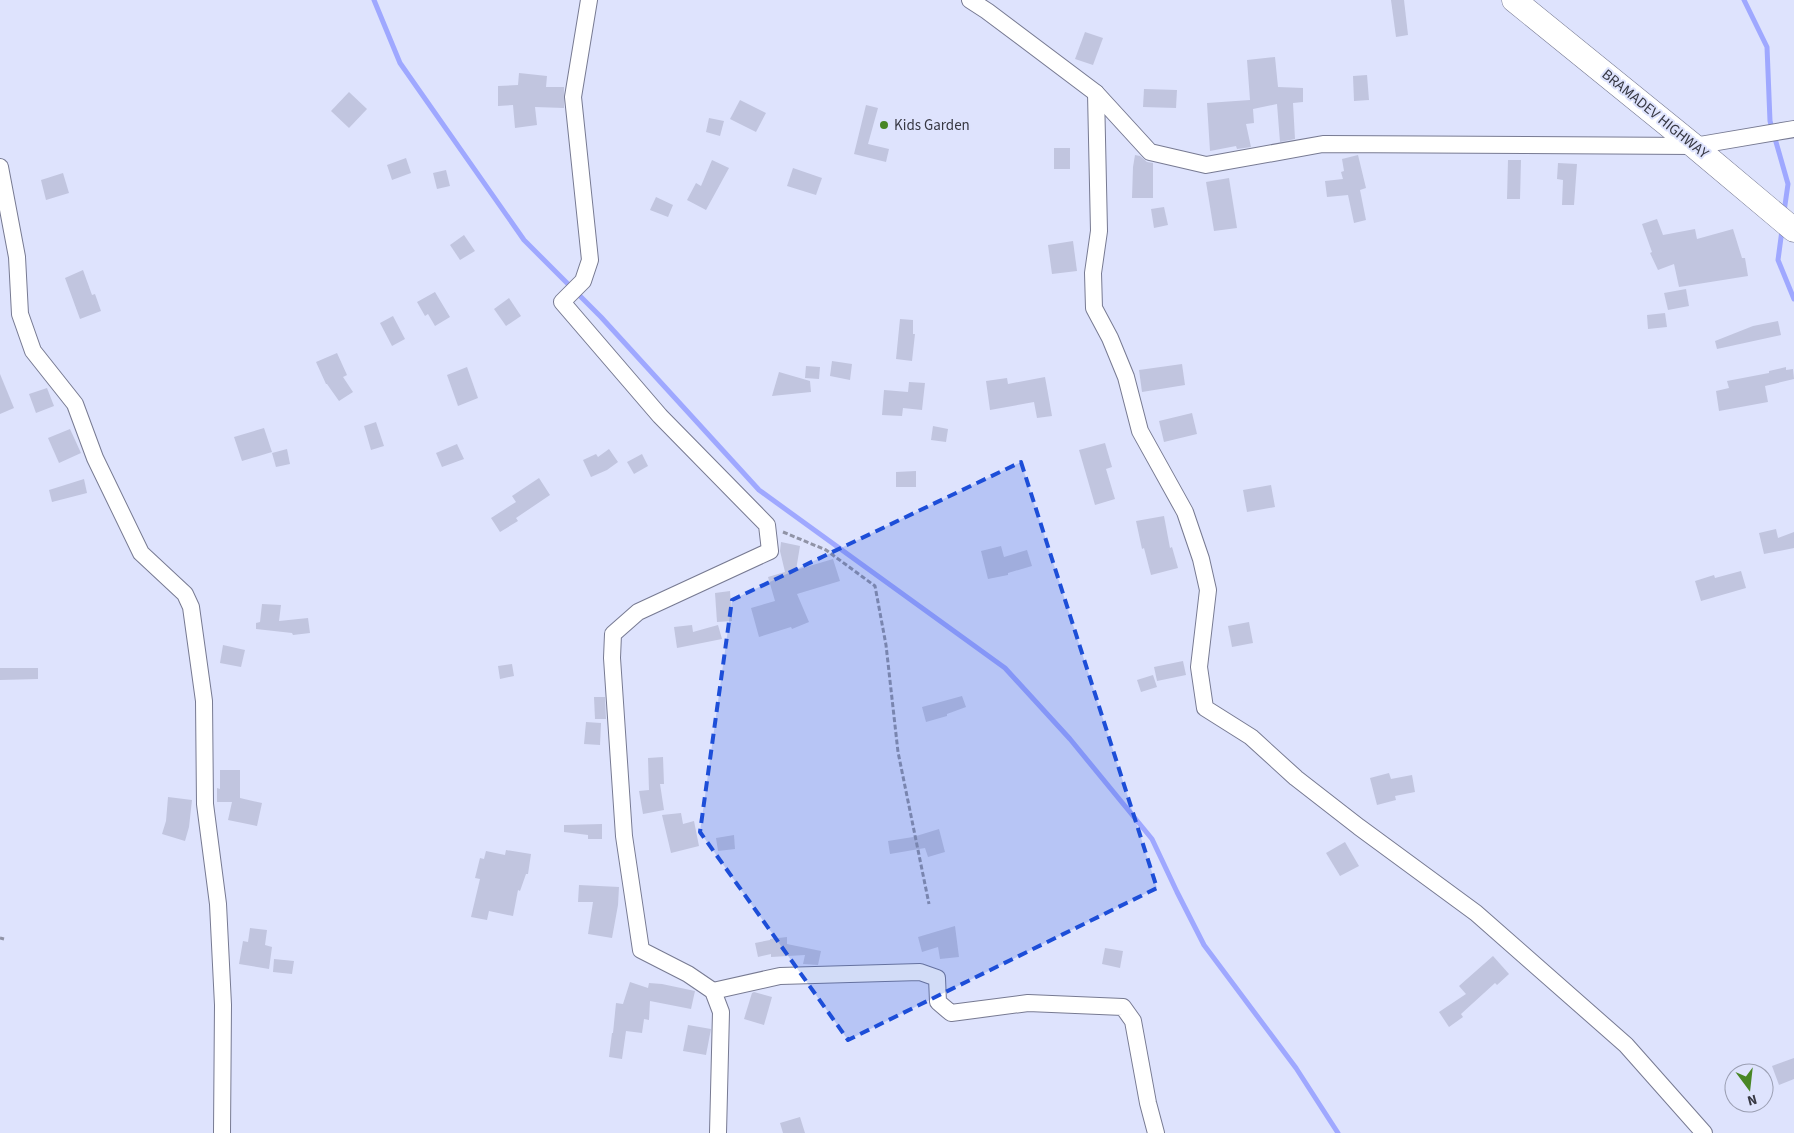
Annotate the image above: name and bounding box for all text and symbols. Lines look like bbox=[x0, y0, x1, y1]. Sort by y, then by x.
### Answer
street label: BRAMADEV HIGHWAY bbox=[1597, 64, 1714, 164]
place label: Kids Garden bbox=[894, 115, 970, 136]
marker: Kids Garden bbox=[878, 119, 890, 131]
north arrow bbox=[1724, 1063, 1774, 1113]
text: N bbox=[1745, 1089, 1759, 1110]

